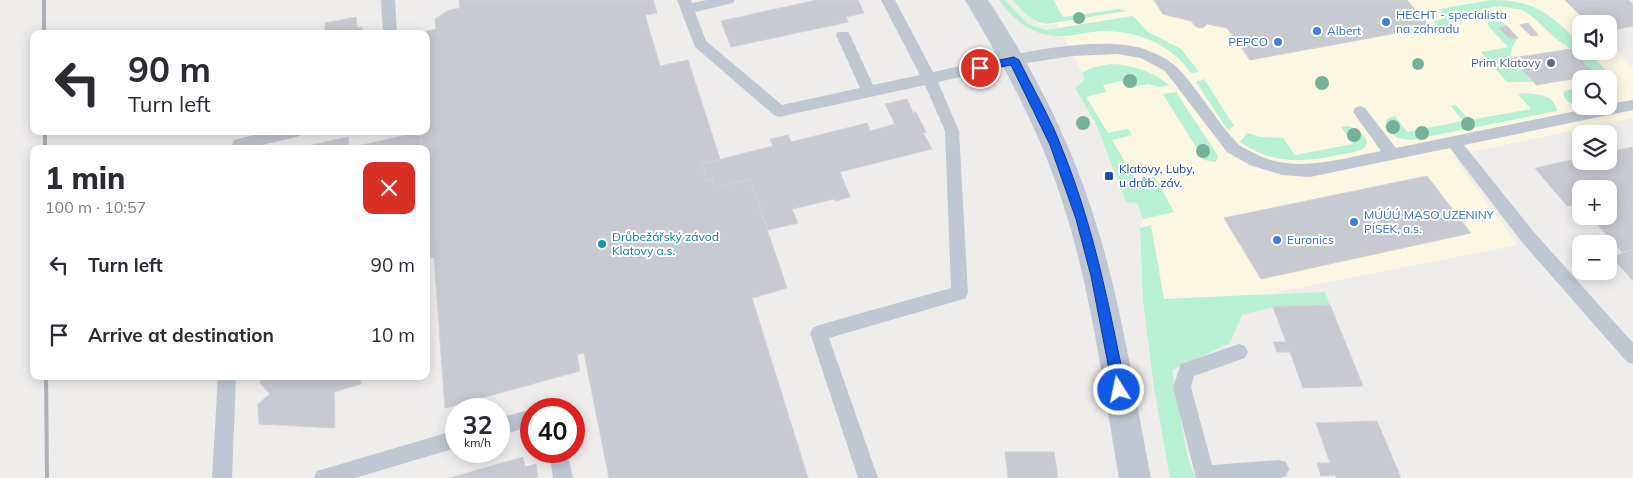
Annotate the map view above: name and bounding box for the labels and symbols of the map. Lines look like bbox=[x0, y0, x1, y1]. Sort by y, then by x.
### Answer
place label: HECHT - specialista na zahradu bbox=[1396, 7, 1507, 36]
marker: HECHT - specialista na zahradu bbox=[1380, 16, 1392, 28]
place label: Albert bbox=[1327, 23, 1361, 38]
marker: Albert bbox=[1311, 25, 1323, 37]
place label: PEPCO bbox=[1228, 34, 1268, 49]
marker: PEPCO bbox=[1272, 36, 1284, 48]
pin bbox=[959, 47, 1001, 89]
place label: Prim Klatovy bbox=[1471, 55, 1542, 70]
marker: Prim Klatovy bbox=[1545, 57, 1557, 69]
place label: Klatovy, Luby, u drůb. záv. bbox=[1119, 161, 1195, 190]
marker: Klatovy, Luby, u drůb. záv. bbox=[1103, 170, 1115, 182]
place label: MÚÚÚ MASO UZENINY PÍSEK, a.s. bbox=[1364, 207, 1495, 236]
marker: MÚÚÚ MASO UZENINY PÍSEK, a.s. bbox=[1348, 216, 1360, 228]
place label: Drůbežářský závod Klatovy a.s. bbox=[612, 229, 719, 258]
place label: Euronics bbox=[1287, 232, 1334, 247]
marker: Euronics bbox=[1271, 234, 1283, 246]
marker: Drůbežářský závod Klatovy a.s. bbox=[596, 238, 608, 250]
position arrow bbox=[1092, 363, 1144, 415]
speed limit sign: 40 bbox=[520, 398, 585, 463]

